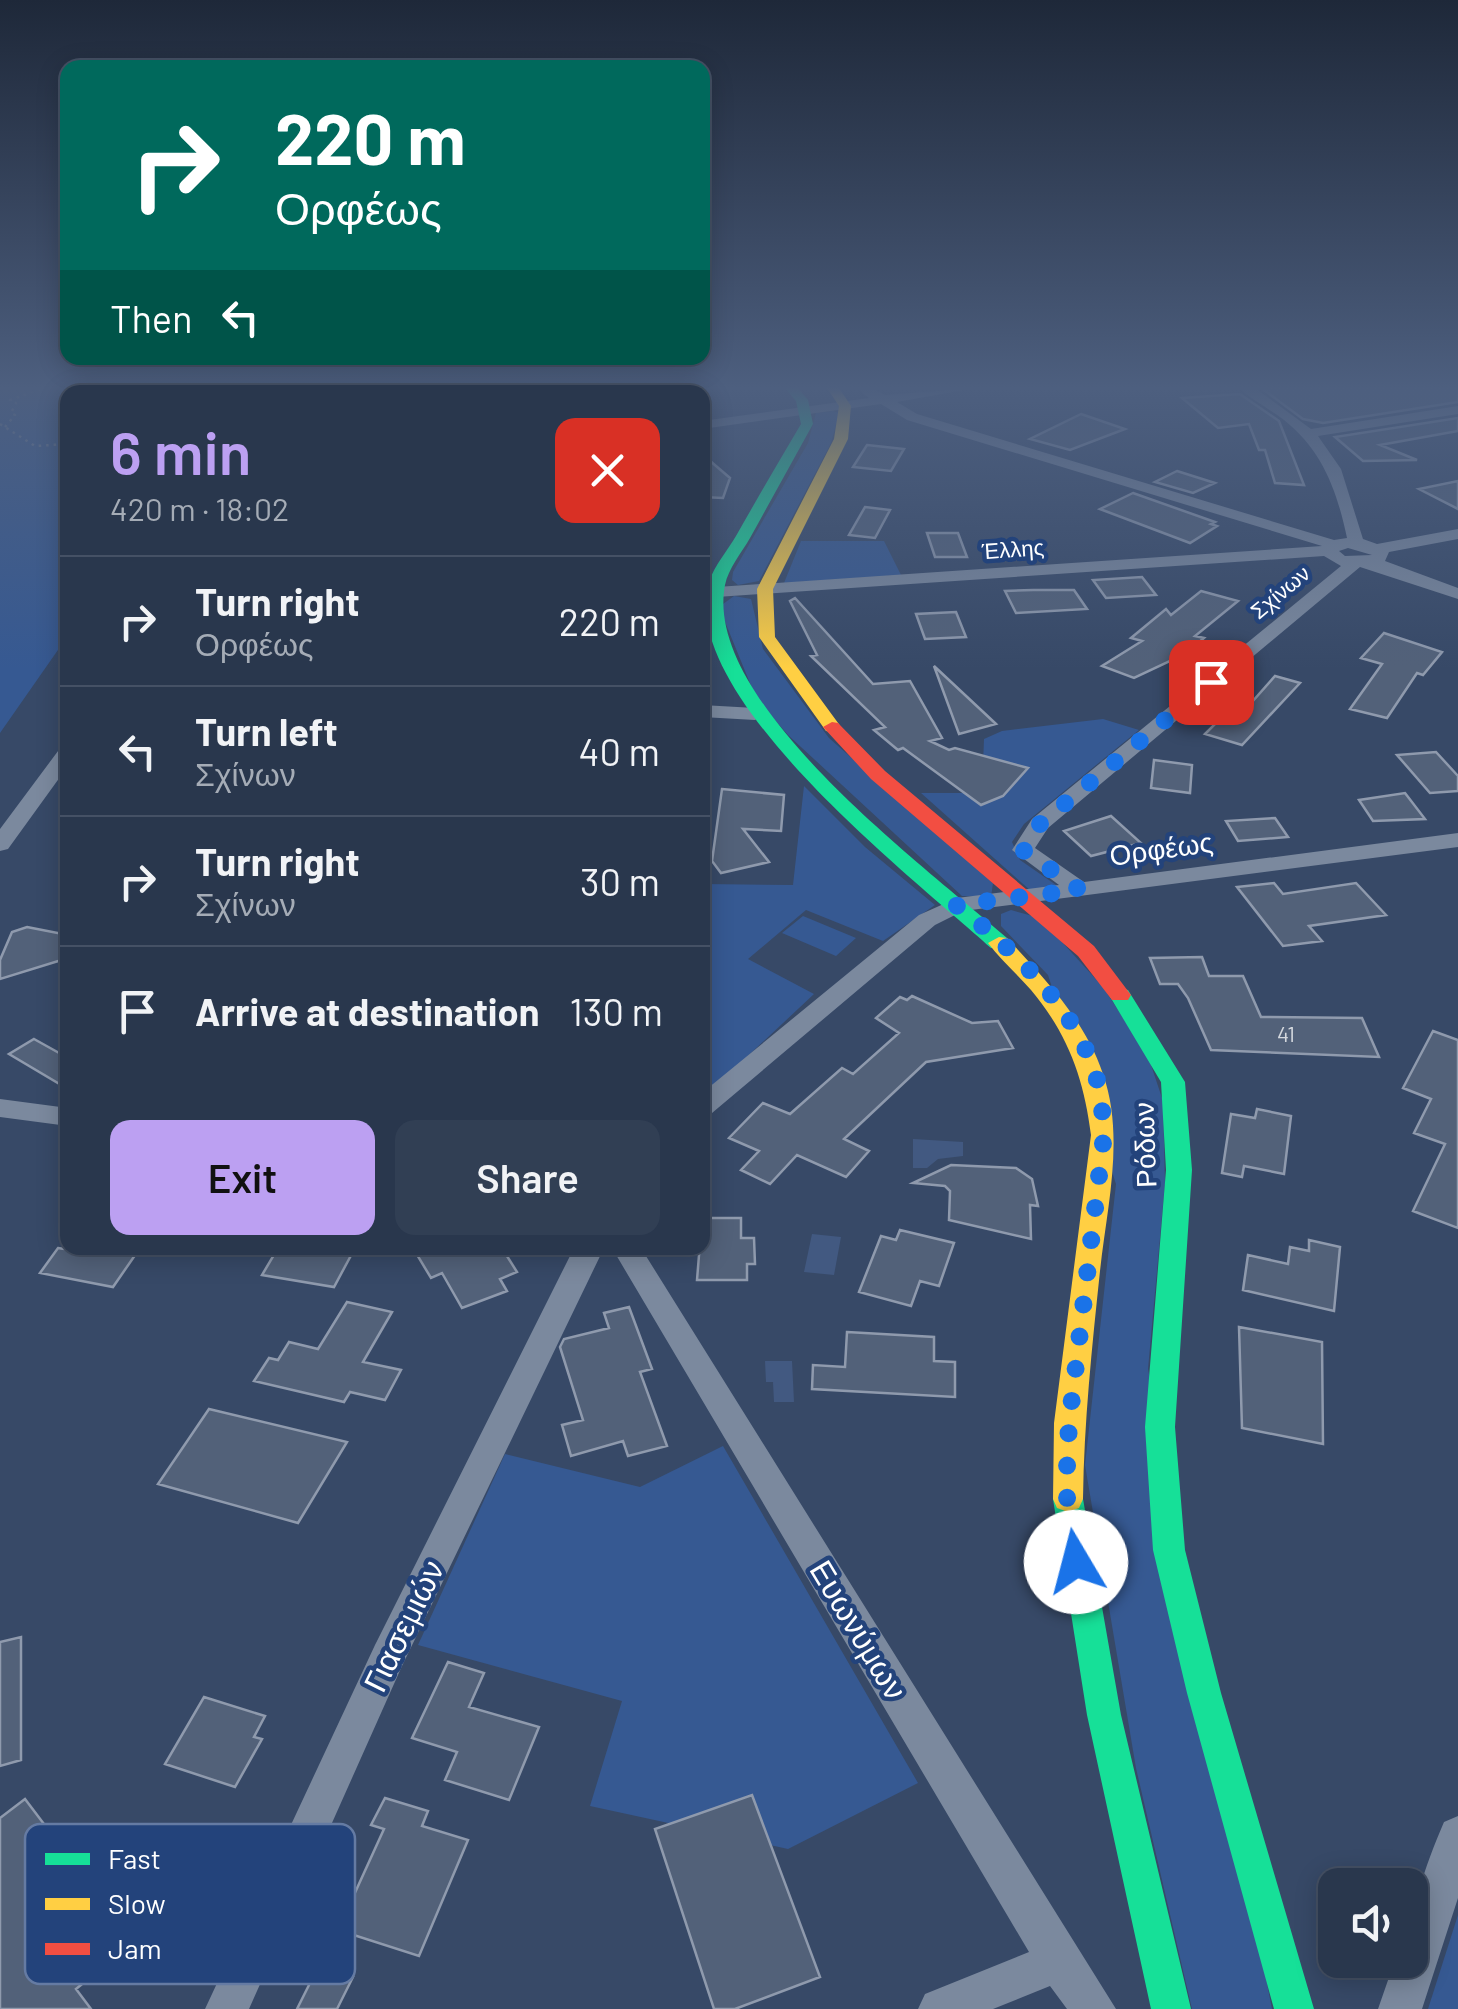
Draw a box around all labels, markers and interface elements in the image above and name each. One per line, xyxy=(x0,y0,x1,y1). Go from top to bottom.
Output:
text: 220 m xyxy=(275,95,466,179)
icon: right xyxy=(110,100,240,230)
text: Ορφέως xyxy=(275,180,442,234)
icon: left xyxy=(213,290,268,345)
text: Then xyxy=(110,295,193,341)
text: 6 min xyxy=(110,415,251,487)
button: close xyxy=(555,418,660,523)
text: 420 m · 18:02 xyxy=(110,489,289,527)
street label: Έλλης xyxy=(980,533,1045,564)
street label: Σχίνων xyxy=(1244,559,1315,624)
text: Turn right xyxy=(195,578,360,624)
icon: right xyxy=(110,594,165,649)
text: 220 m xyxy=(559,598,660,644)
text: Ορφέως xyxy=(195,624,314,662)
pin xyxy=(1169,640,1254,725)
icon: arrive xyxy=(1184,655,1239,710)
text: Turn left xyxy=(195,708,338,754)
icon: left xyxy=(110,724,165,779)
text: 40 m xyxy=(579,728,660,774)
text: Σχίνων xyxy=(195,754,296,792)
street label: Ορφέως xyxy=(1107,824,1215,872)
text: Turn right xyxy=(195,838,360,884)
icon: right xyxy=(110,854,165,909)
text: 30 m xyxy=(580,858,660,904)
text: Σχίνων xyxy=(195,884,296,922)
icon: arrive xyxy=(110,984,165,1039)
text: Arrive at destination xyxy=(195,988,540,1034)
text: 130 m xyxy=(570,988,663,1034)
house number: 41 xyxy=(1277,1020,1295,1046)
street label: Ρόδων xyxy=(1126,1102,1162,1188)
button: Exit xyxy=(110,1120,375,1235)
button: Share xyxy=(395,1120,660,1235)
position arrow xyxy=(1024,1510,1128,1614)
street label: Ευωνύμων xyxy=(803,1552,916,1706)
street label: Γιασεμιών xyxy=(354,1553,450,1697)
legend xyxy=(25,1824,355,1984)
text: Fast xyxy=(108,1841,161,1875)
map controls xyxy=(1318,1868,1428,1978)
button: sound xyxy=(1318,1868,1428,1978)
text: Slow xyxy=(108,1886,166,1920)
text: Jam xyxy=(108,1931,162,1965)

